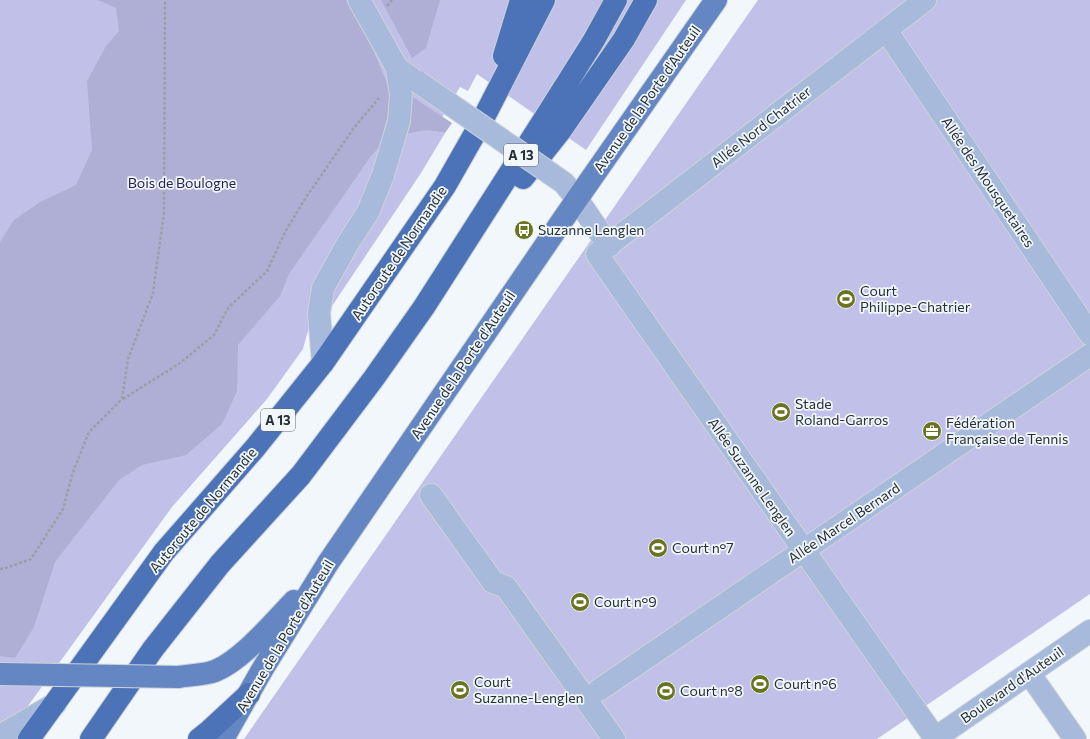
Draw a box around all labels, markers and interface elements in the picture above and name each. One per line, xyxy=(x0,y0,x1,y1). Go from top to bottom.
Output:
street label: Avenue de la Porte d'Auteuil xyxy=(590,22,704,175)
street label: Allée Nord Chatrier xyxy=(707,82,814,171)
street label: Allée des Mousquetaires xyxy=(938,113,1038,250)
road number: A 13 xyxy=(504,144,538,166)
park label: Bois de Boulogne xyxy=(128,174,236,191)
street label: Autoroute de Normandie xyxy=(347,183,450,323)
bus stop icon: Suzanne Lenglen xyxy=(513,219,535,241)
place label: Suzanne Lenglen xyxy=(538,221,644,238)
place label: Court Philippe-Chatrier xyxy=(860,282,971,315)
street label: Avenue de la Porte d'Auteuil xyxy=(407,288,518,442)
sports icon: Court Philippe-Chatrier xyxy=(835,288,857,310)
place label: Stade Roland-Garros xyxy=(795,395,888,428)
sports icon: Stade Roland-Garros xyxy=(770,401,792,423)
road number: A 13 xyxy=(261,409,295,431)
street label: Allée Suzanne Lenglen xyxy=(705,414,800,539)
place label: Fédération Française de Tennis xyxy=(946,414,1068,447)
office icon: Fédération Française de Tennis xyxy=(921,420,943,442)
street label: Autoroute de Normandie xyxy=(145,444,260,576)
street label: Allée Marcel Bernard xyxy=(784,479,903,566)
sports icon: Court n°7 xyxy=(647,537,669,559)
place label: Court n°7 xyxy=(672,539,734,556)
street label: Avenue de la Porte d'Auteuil xyxy=(232,556,337,715)
sports icon: Court n°9 xyxy=(569,591,591,613)
place label: Court n°9 xyxy=(594,593,657,610)
street label: Boulevard d'Auteuil xyxy=(957,643,1067,727)
place label: Court Suzanne-Lenglen xyxy=(474,673,584,706)
sports icon: Court n°6 xyxy=(749,673,771,695)
place label: Court n°6 xyxy=(774,675,837,692)
sports icon: Court Suzanne-Lenglen xyxy=(449,679,471,701)
sports icon: Court n°8 xyxy=(655,680,677,702)
place label: Court n°8 xyxy=(680,682,743,699)

